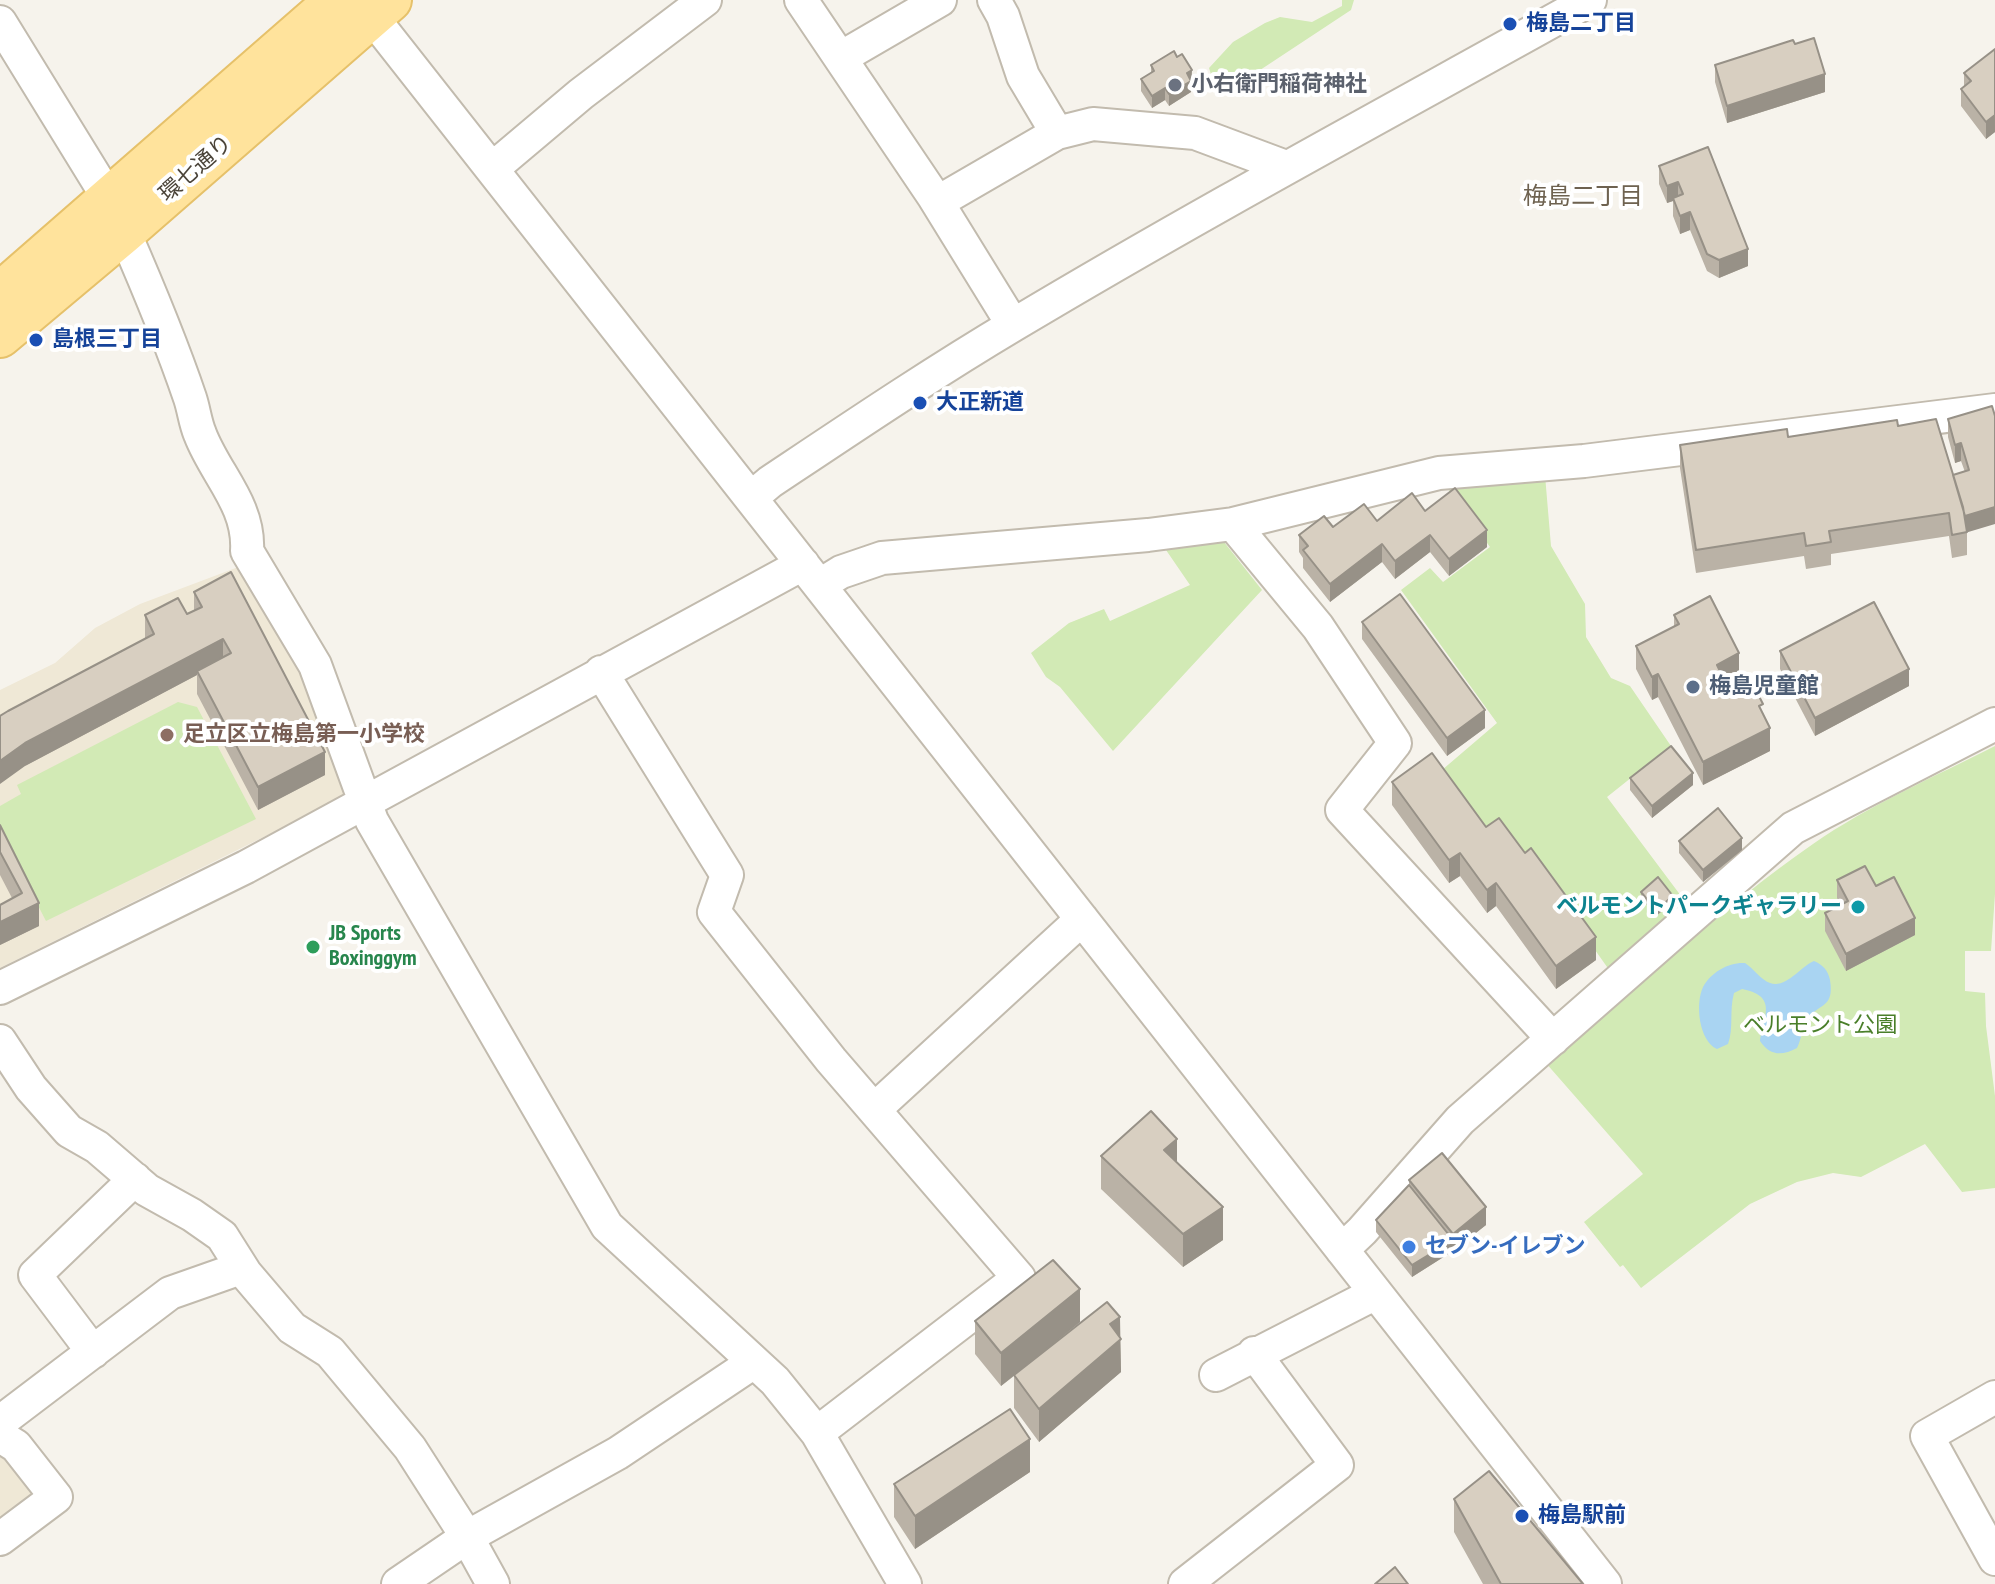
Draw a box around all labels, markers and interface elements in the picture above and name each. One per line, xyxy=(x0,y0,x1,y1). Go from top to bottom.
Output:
place label: 梅島二丁目 xyxy=(1526,11,1636,37)
marker: 梅島二丁目 xyxy=(1501,15,1519,33)
place label: 小右衛門稲荷神社 xyxy=(1191,72,1367,98)
marker: 小右衛門稲荷神社 xyxy=(1166,76,1184,94)
street label: 環七通り xyxy=(154,130,238,208)
district label: 梅島二丁目 xyxy=(1523,183,1643,211)
place label: 島根三丁目 xyxy=(52,327,162,353)
marker: 島根三丁目 xyxy=(27,331,45,349)
place label: 大正新道 xyxy=(936,390,1024,416)
marker: 大正新道 xyxy=(911,394,929,412)
place label: 梅島児童館 xyxy=(1709,674,1819,700)
marker: 梅島児童館 xyxy=(1684,678,1702,696)
place label: 足立区立梅島第一小学校 xyxy=(183,722,425,748)
marker: 足立区立梅島第一小学校 xyxy=(158,726,176,744)
place label: ベルモントパークギャラリー xyxy=(1556,894,1842,920)
marker: ベルモントパークギャラリー xyxy=(1849,898,1867,916)
place label: JB Sports Boxinggym xyxy=(329,921,416,972)
marker: JB Sports Boxinggym xyxy=(304,938,322,956)
park label: ベルモント公園 xyxy=(1743,1013,1897,1039)
place label: セブン-イレブン xyxy=(1425,1234,1586,1260)
marker: セブン-イレブン xyxy=(1400,1238,1418,1256)
place label: 梅島駅前 xyxy=(1538,1503,1626,1529)
marker: 梅島駅前 xyxy=(1513,1507,1531,1525)

